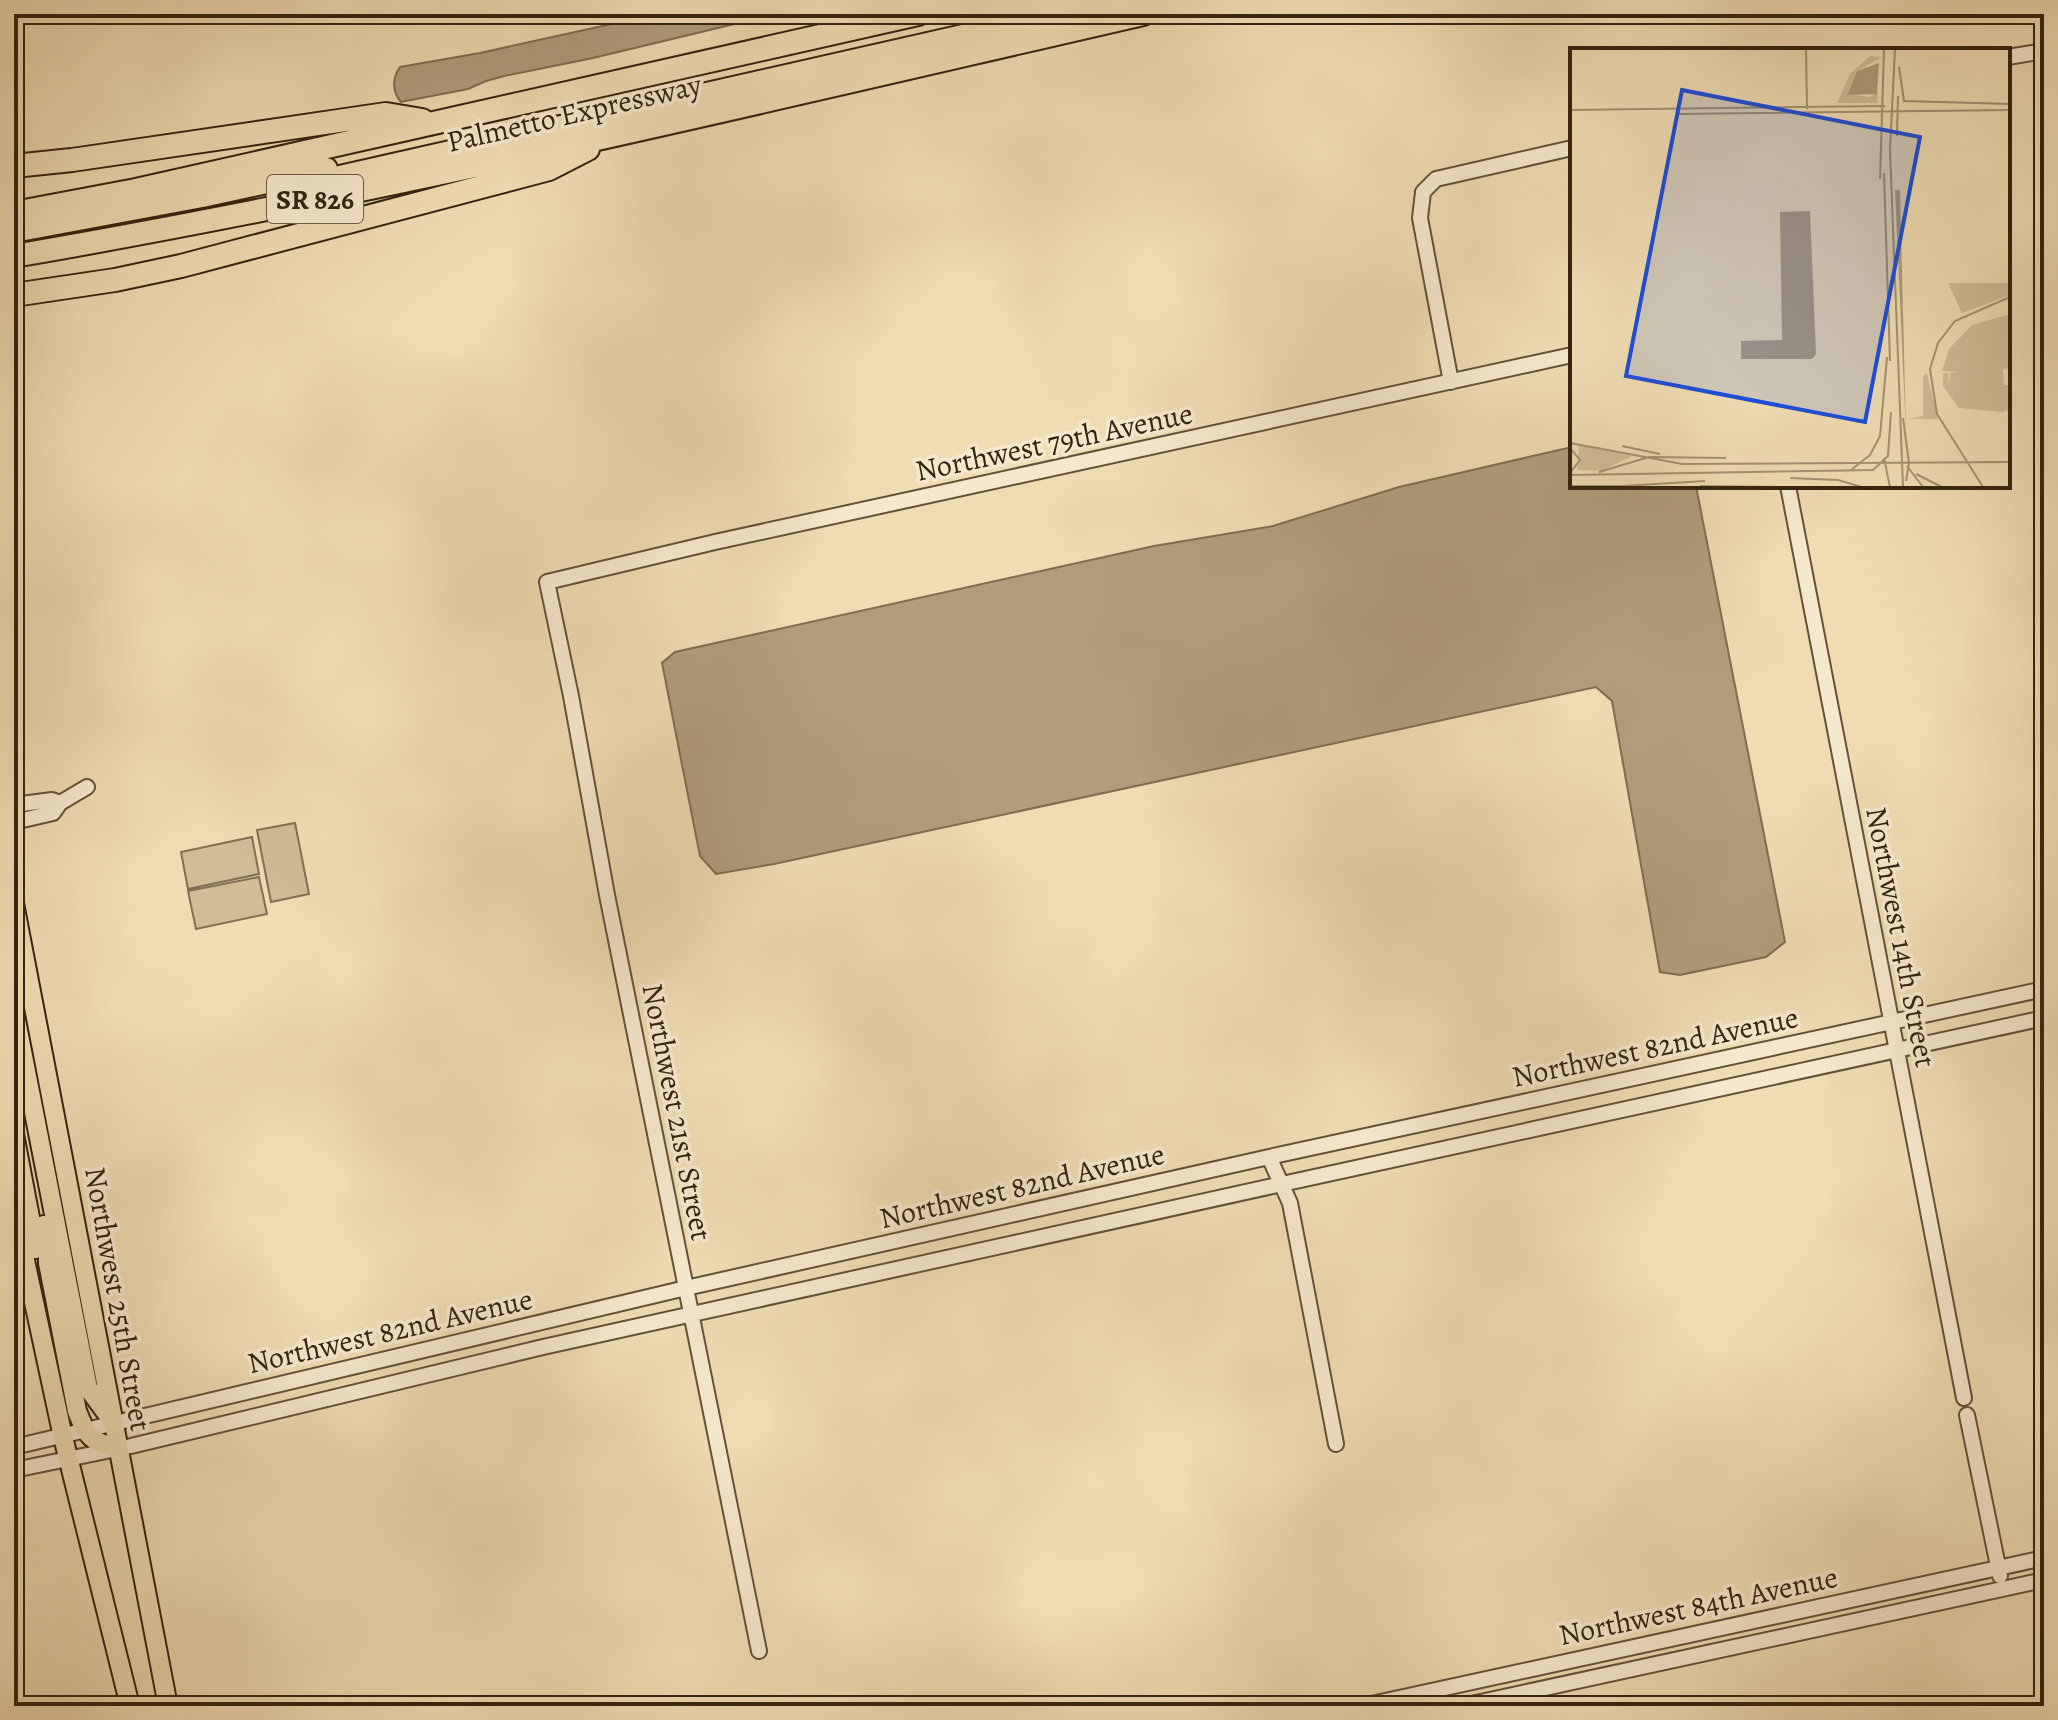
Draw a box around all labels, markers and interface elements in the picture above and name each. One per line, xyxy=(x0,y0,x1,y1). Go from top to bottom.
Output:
inset map xyxy=(1570,48,2010,488)
street label: Palmetto Expressway xyxy=(443,64,706,162)
road number: SR 826 xyxy=(267,175,363,223)
street label: Northwest 79th Avenue xyxy=(912,393,1196,491)
street label: Northwest 14th Street xyxy=(1856,803,1946,1071)
street label: Northwest 21st Street xyxy=(632,980,722,1244)
street label: Northwest 82nd Avenue xyxy=(1508,997,1802,1097)
street label: Northwest 82nd Avenue xyxy=(876,1134,1168,1238)
street label: Northwest 25th Street xyxy=(75,1164,161,1434)
street label: Northwest 82nd Avenue xyxy=(244,1279,536,1383)
street label: Northwest 84th Avenue xyxy=(1555,1557,1841,1655)

